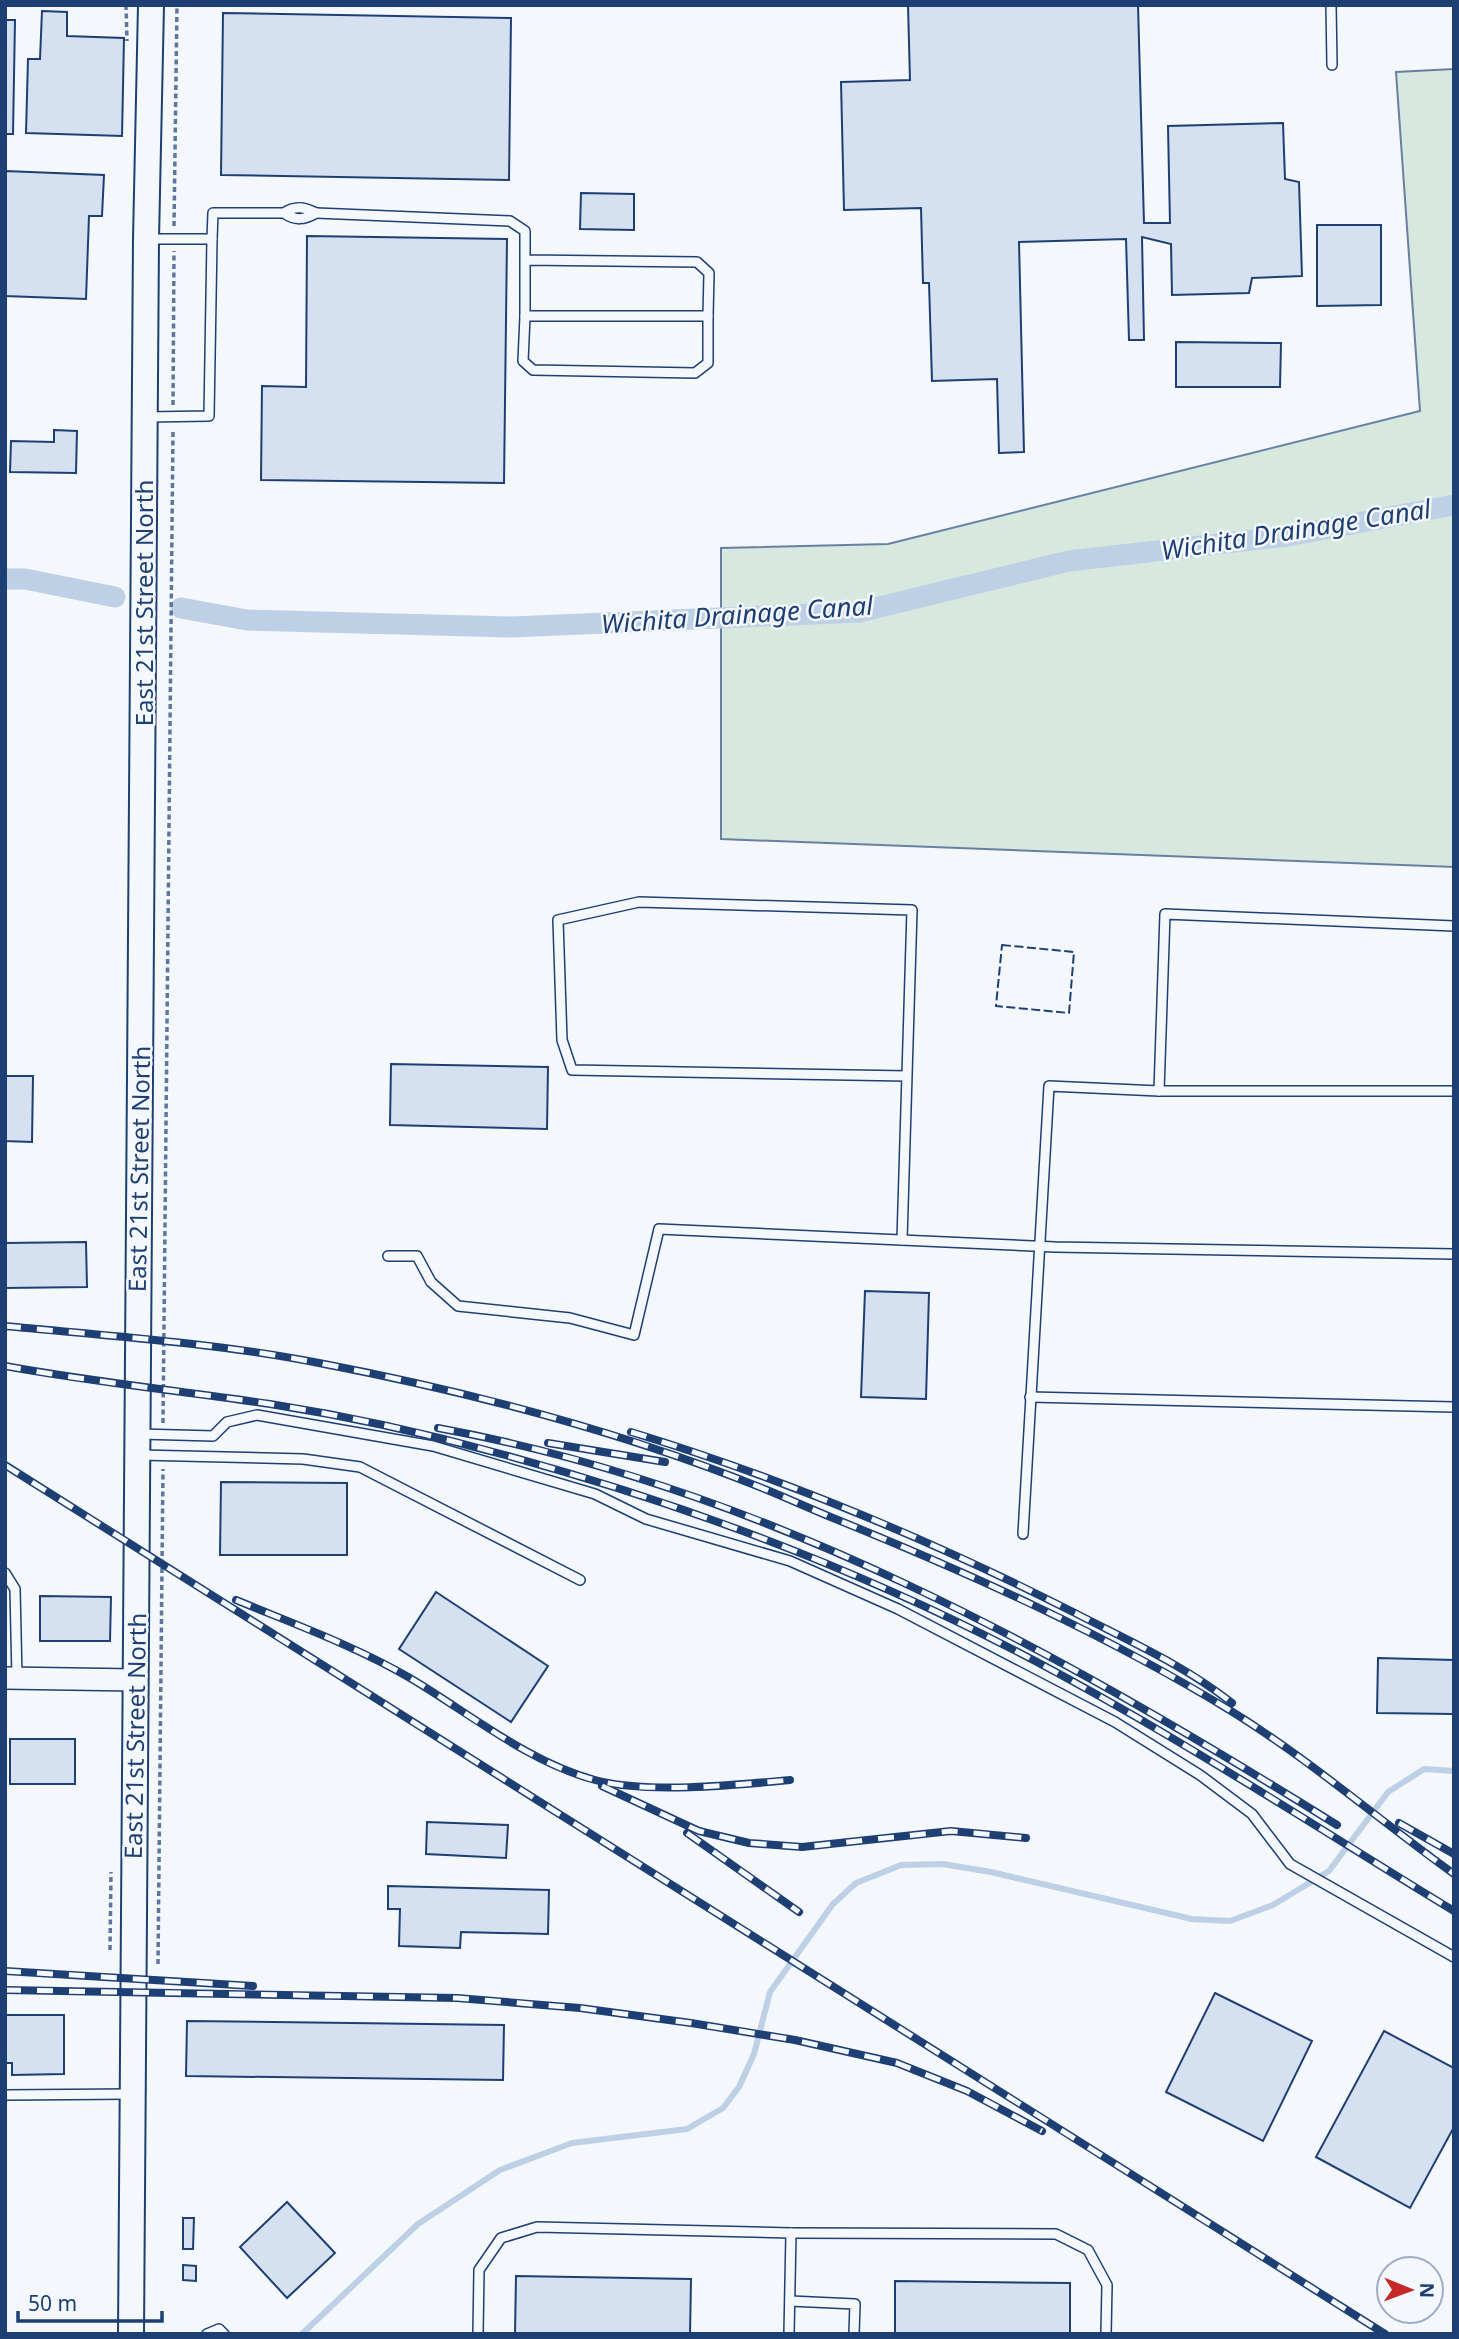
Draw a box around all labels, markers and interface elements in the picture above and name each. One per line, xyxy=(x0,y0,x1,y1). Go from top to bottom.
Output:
street label: East 21st Street North xyxy=(127,480,160,726)
water label: Wichita Drainage Canal xyxy=(1158,490,1434,568)
water label: Wichita Drainage Canal xyxy=(600,586,875,641)
street label: East 21st Street North xyxy=(120,1045,157,1292)
street label: East 21st Street North xyxy=(116,1612,153,1859)
north arrow xyxy=(1375,2255,1445,2325)
scale bar xyxy=(18,2280,161,2324)
text: N xyxy=(1414,2282,1440,2298)
text: 50 m xyxy=(28,2289,77,2317)

